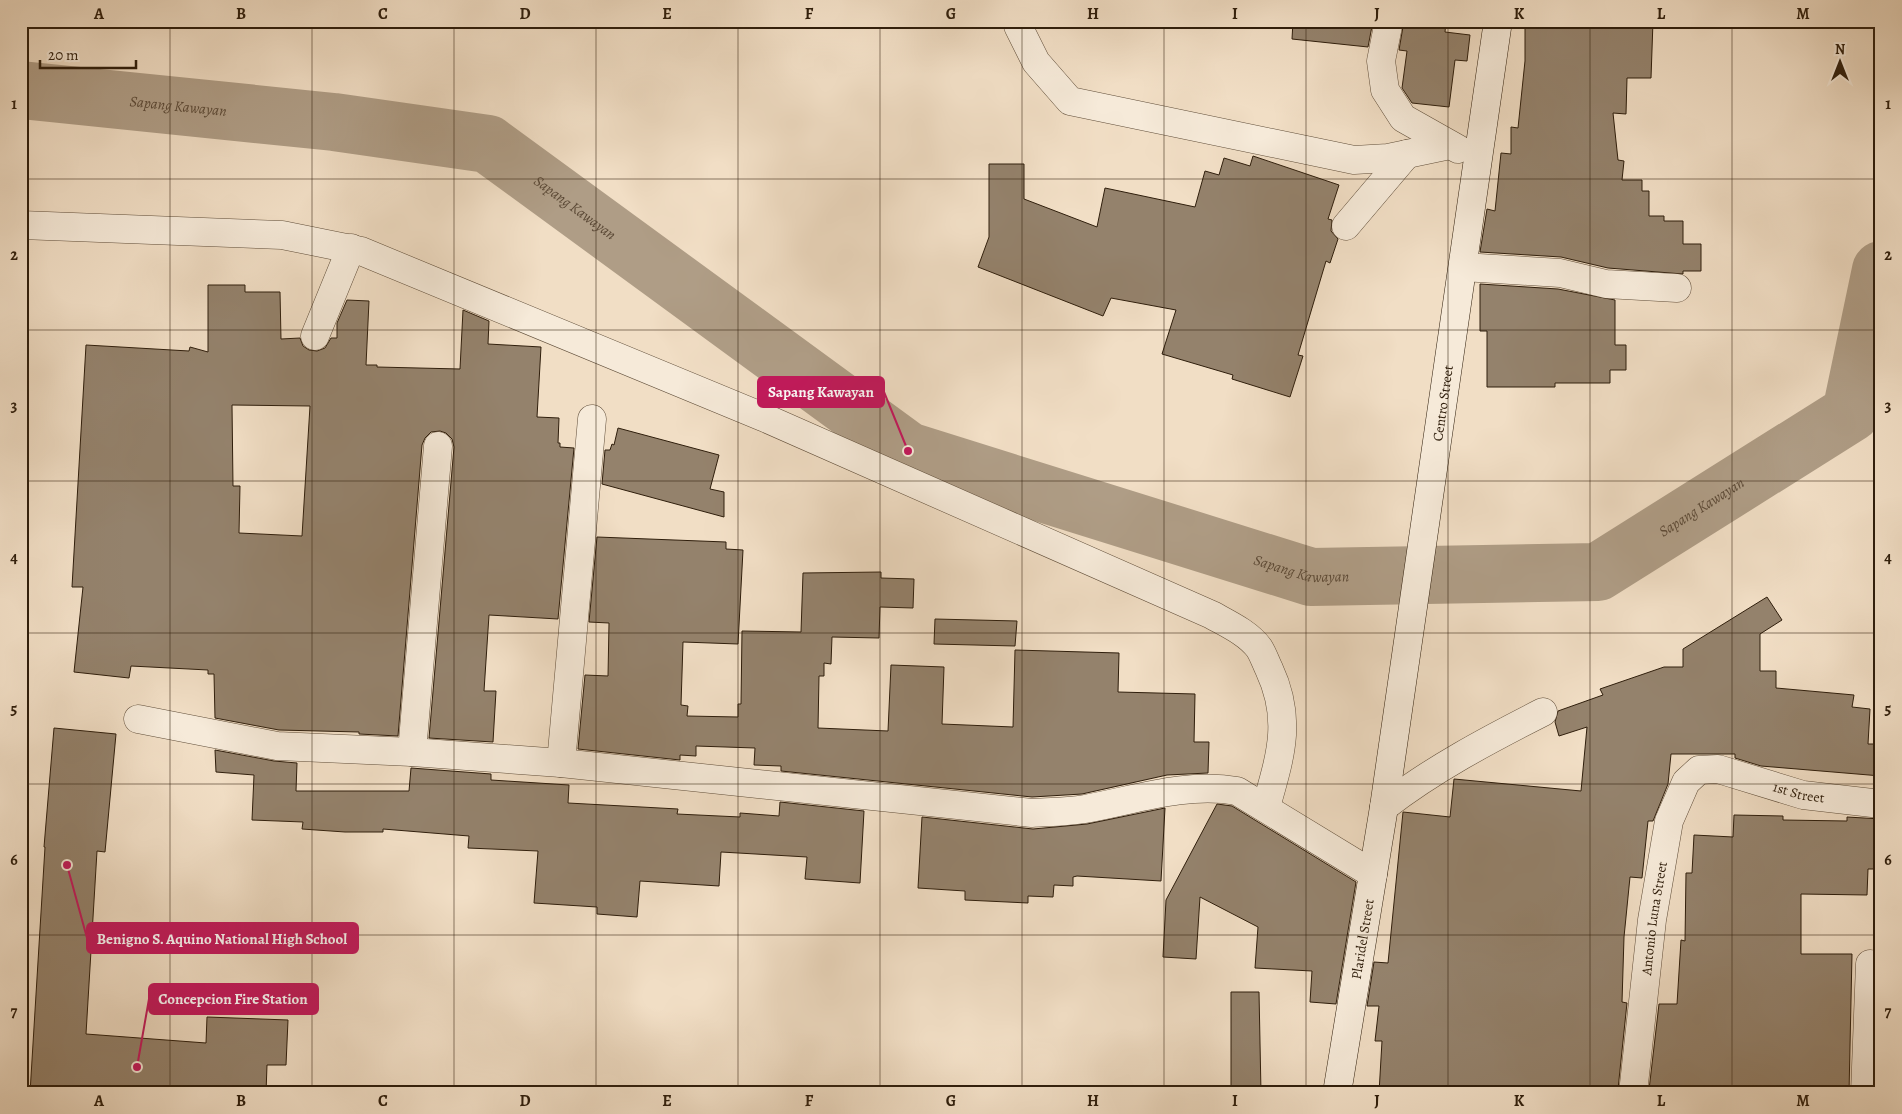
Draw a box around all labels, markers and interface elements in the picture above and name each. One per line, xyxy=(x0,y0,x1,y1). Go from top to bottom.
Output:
text: A xyxy=(93,3,105,25)
text: B xyxy=(236,3,246,25)
text: C xyxy=(378,3,388,25)
text: D xyxy=(519,3,531,25)
text: E xyxy=(662,3,672,25)
text: F xyxy=(805,3,814,25)
text: G xyxy=(946,3,956,25)
text: H xyxy=(1087,3,1099,25)
text: I xyxy=(1232,3,1238,25)
text: J xyxy=(1374,3,1380,25)
text: K xyxy=(1514,3,1525,25)
text: L xyxy=(1657,3,1666,25)
text: M xyxy=(1796,3,1810,25)
scale bar xyxy=(40,38,136,70)
north arrow xyxy=(1814,38,1864,88)
text: N xyxy=(1835,40,1845,59)
text: 20 m xyxy=(48,45,79,65)
water label: Sapang Kawayan xyxy=(129,91,228,121)
text: 1 xyxy=(11,93,17,115)
text: 1 xyxy=(1885,93,1891,115)
water label: Sapang Kawayan xyxy=(530,171,620,244)
text: 2 xyxy=(10,244,18,266)
text: 2 xyxy=(1884,244,1892,266)
street label: Centro Street xyxy=(1428,364,1458,442)
callout: Sapang Kawayan xyxy=(758,377,884,407)
text: Sapang Kawayan xyxy=(768,382,875,402)
text: 3 xyxy=(11,395,18,417)
text: 3 xyxy=(1885,395,1892,417)
water label: Sapang Kawayan xyxy=(1655,473,1748,541)
text: 4 xyxy=(10,547,18,569)
text: 4 xyxy=(1884,547,1892,569)
water label: Sapang Kawayan xyxy=(1251,550,1349,587)
text: 5 xyxy=(11,698,18,720)
text: 5 xyxy=(1885,698,1892,720)
street label: 1st Street xyxy=(1771,777,1826,807)
text: 6 xyxy=(10,849,18,871)
text: 6 xyxy=(1884,849,1892,871)
street label: Antonio Luna Street xyxy=(1637,860,1672,977)
street label: Plaridel Street xyxy=(1347,897,1379,981)
callout: Benigno S. Aquino National High School xyxy=(87,923,358,953)
text: Benigno S. Aquino National High School xyxy=(97,929,347,949)
callout: Concepcion Fire Station xyxy=(149,984,318,1014)
text: Concepcion Fire Station xyxy=(158,989,308,1009)
text: 7 xyxy=(11,1001,18,1023)
text: 7 xyxy=(1885,1001,1892,1023)
text: A xyxy=(93,1090,105,1112)
text: B xyxy=(236,1090,246,1112)
text: C xyxy=(378,1090,388,1112)
text: D xyxy=(519,1090,531,1112)
text: E xyxy=(662,1090,672,1112)
text: F xyxy=(805,1090,814,1112)
text: G xyxy=(946,1090,956,1112)
text: H xyxy=(1087,1090,1099,1112)
text: I xyxy=(1232,1090,1238,1112)
text: J xyxy=(1374,1090,1380,1112)
text: K xyxy=(1514,1090,1525,1112)
text: L xyxy=(1657,1090,1666,1112)
text: M xyxy=(1796,1090,1810,1112)

